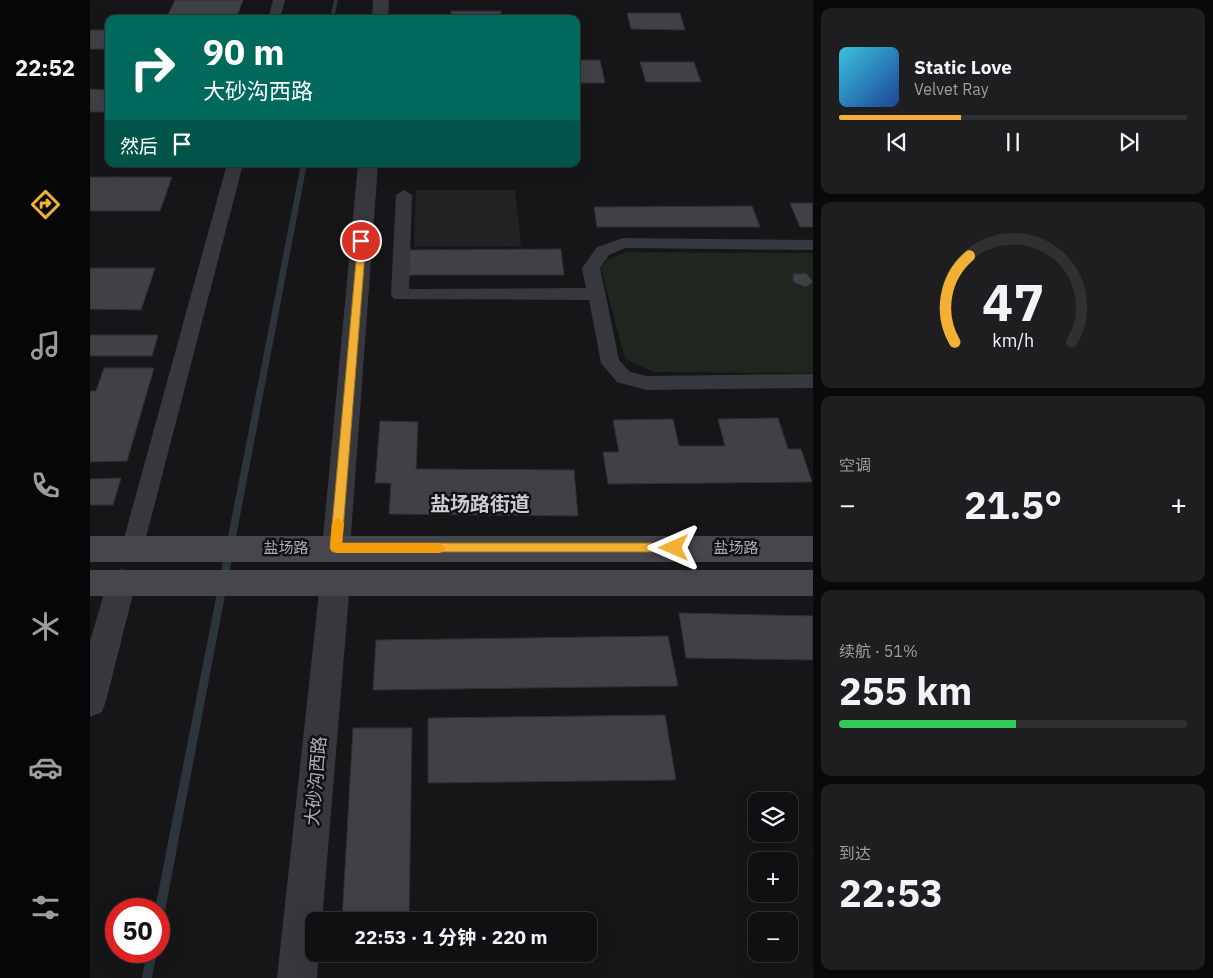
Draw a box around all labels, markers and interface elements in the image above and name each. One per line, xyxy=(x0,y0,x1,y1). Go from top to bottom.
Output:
text: 90 m xyxy=(203,29,285,75)
icon: right xyxy=(120,35,185,100)
text: 22:52 xyxy=(15,53,75,82)
text: Static Love xyxy=(914,55,1012,79)
text: 大砂沟西路 xyxy=(203,76,313,105)
text: Velvet Ray xyxy=(914,79,989,99)
icon: previous xyxy=(883,128,911,156)
icon: pause xyxy=(999,128,1027,156)
icon: next xyxy=(1115,128,1143,156)
icon: arrive xyxy=(168,130,196,158)
text: 然后 xyxy=(120,134,158,158)
icon: directions xyxy=(28,187,63,222)
pin xyxy=(340,220,382,262)
icon: arrive xyxy=(347,227,375,255)
text: 47 xyxy=(982,268,1044,335)
icon: music xyxy=(28,328,63,363)
text: km/h xyxy=(992,329,1034,352)
text: 空调 xyxy=(839,455,871,475)
icon: phone xyxy=(28,468,63,503)
text: 21.5° xyxy=(964,480,1062,529)
text: − xyxy=(839,486,856,523)
text: + xyxy=(1170,486,1187,523)
district label: 盐场路街道 xyxy=(430,490,530,517)
position arrow xyxy=(647,521,699,573)
street label: 盐场路 xyxy=(263,538,309,557)
street label: 盐场路 xyxy=(713,538,759,557)
icon: climate xyxy=(28,609,63,644)
text: 续航 · 51% xyxy=(839,641,918,661)
text: 255 km xyxy=(839,666,972,715)
street label: 大砂沟西路 xyxy=(300,735,331,827)
icon: car xyxy=(28,750,63,785)
map controls xyxy=(748,792,798,962)
button: layers xyxy=(748,792,798,842)
text: 到达 xyxy=(839,843,871,863)
button: + xyxy=(748,852,798,902)
text: 22:53 xyxy=(839,868,943,917)
icon: filters xyxy=(28,890,63,925)
speed limit sign: 50 xyxy=(105,898,170,963)
button: − xyxy=(748,912,798,962)
text: 22:53 · 1 分钟 · 220 m xyxy=(355,925,547,949)

